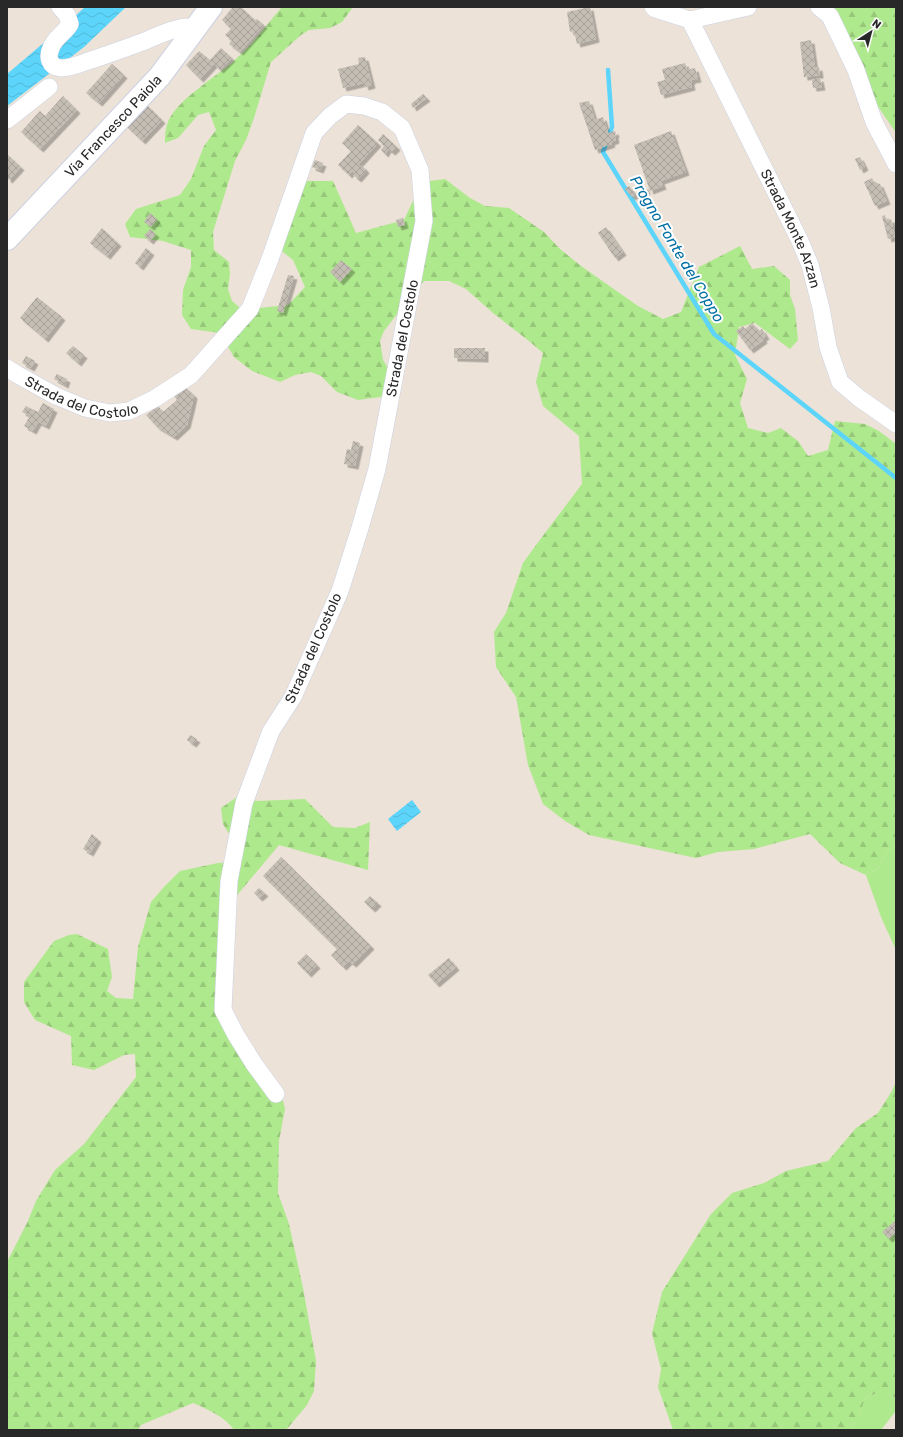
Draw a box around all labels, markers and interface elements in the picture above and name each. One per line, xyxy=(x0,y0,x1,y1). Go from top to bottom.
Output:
north arrow xyxy=(851,12,891,52)
text: N xyxy=(870,17,884,32)
street label: Via Francesco Paiola xyxy=(61,72,166,181)
street label: Strada Monte Arzan xyxy=(757,167,824,290)
water label: Progno Fonte del Coppo xyxy=(626,172,728,326)
street label: Strada del Costolo xyxy=(383,278,422,398)
street label: Strada del Costolo xyxy=(22,373,141,422)
street label: Strada del Costolo xyxy=(281,590,345,706)

